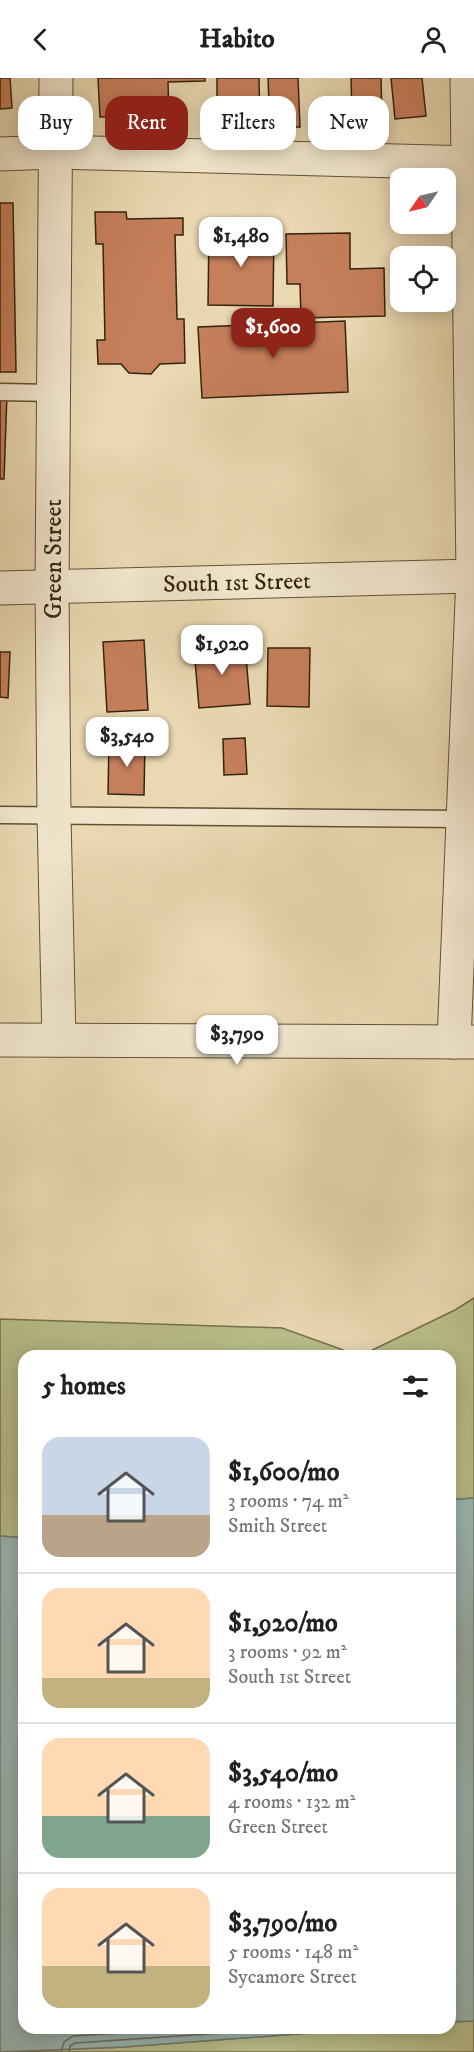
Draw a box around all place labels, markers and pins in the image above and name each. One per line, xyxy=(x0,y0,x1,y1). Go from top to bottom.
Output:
pin: $1,480 xyxy=(192,217,290,268)
pin: $1,600 xyxy=(224,308,322,359)
pin: $1,920 xyxy=(173,625,271,676)
pin: $3,540 xyxy=(78,717,176,768)
pin: $3,790 xyxy=(188,1015,286,1066)

